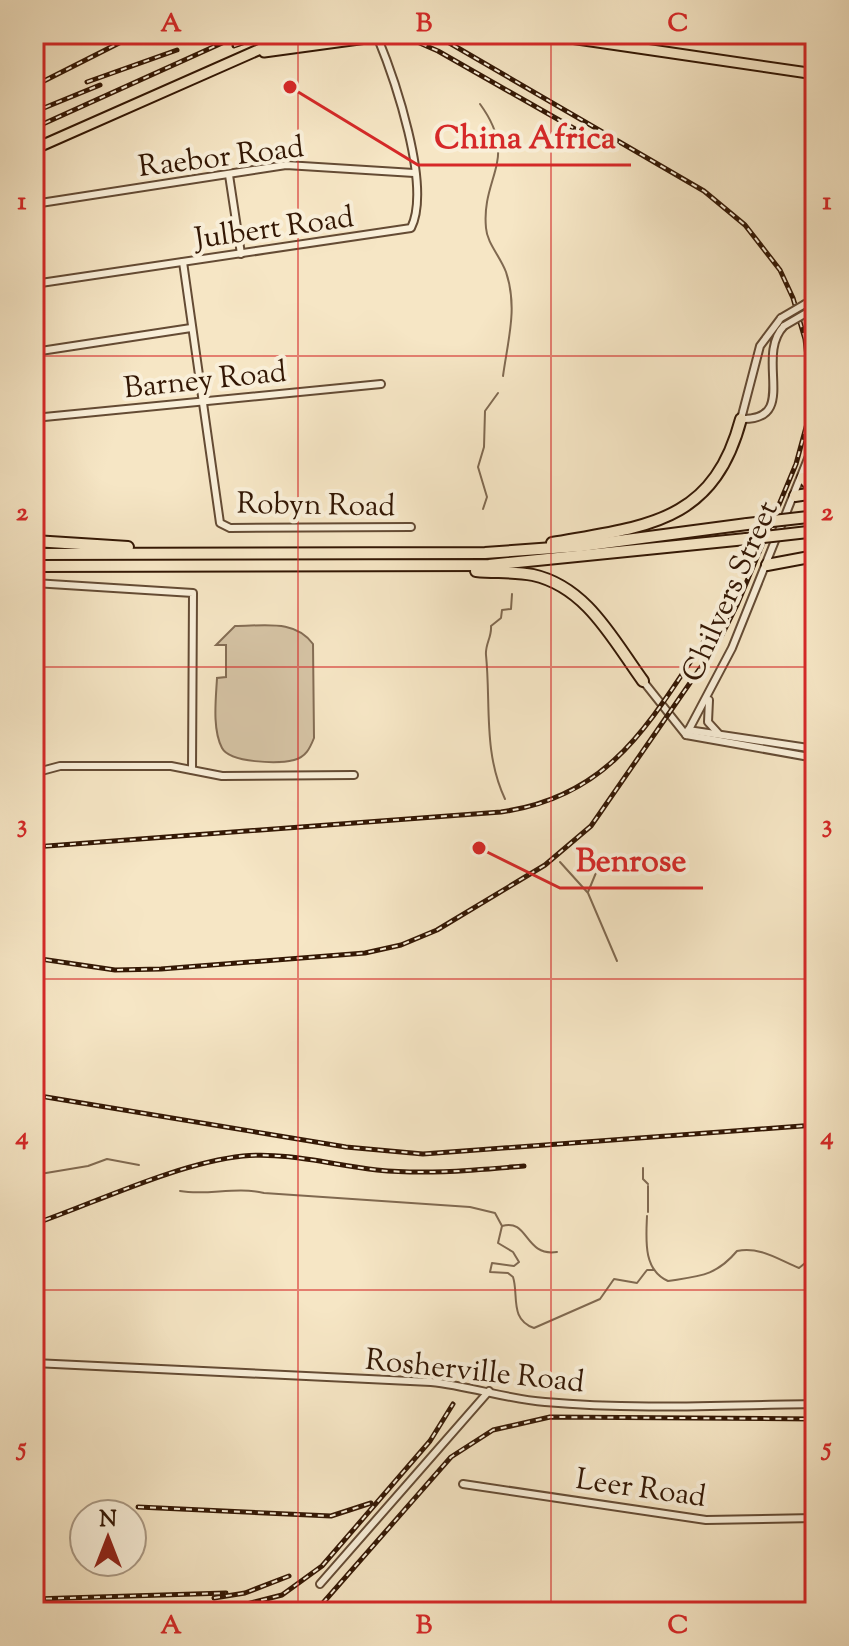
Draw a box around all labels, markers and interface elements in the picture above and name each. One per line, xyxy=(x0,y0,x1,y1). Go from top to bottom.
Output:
text: A xyxy=(160,6,182,43)
text: B xyxy=(416,6,433,43)
text: C xyxy=(668,6,688,43)
callout: China Africa xyxy=(418,109,631,165)
text: China Africa xyxy=(434,117,616,163)
street label: Raebor Road xyxy=(136,127,307,190)
text: 1 xyxy=(18,184,27,221)
text: 1 xyxy=(823,184,832,221)
street label: Julbert Road xyxy=(190,197,357,262)
street label: Barney Road xyxy=(122,352,289,411)
street label: Robyn Road xyxy=(236,484,396,529)
text: 2 xyxy=(16,495,29,532)
street label: Chilvers Street xyxy=(672,495,790,689)
text: 2 xyxy=(821,495,834,532)
text: 3 xyxy=(17,807,27,844)
text: 3 xyxy=(822,807,832,844)
callout: Benrose xyxy=(560,832,703,888)
text: Benrose xyxy=(576,840,686,886)
text: 4 xyxy=(14,1119,29,1156)
text: 4 xyxy=(819,1119,834,1156)
street label: Rosherville Road xyxy=(363,1340,586,1405)
text: 5 xyxy=(16,1430,27,1467)
text: 5 xyxy=(821,1430,832,1467)
street label: Leer Road xyxy=(573,1459,709,1520)
north arrow xyxy=(68,1498,148,1578)
text: N xyxy=(99,1505,117,1537)
text: A xyxy=(160,1608,182,1645)
text: B xyxy=(416,1608,433,1645)
text: C xyxy=(668,1608,688,1645)

